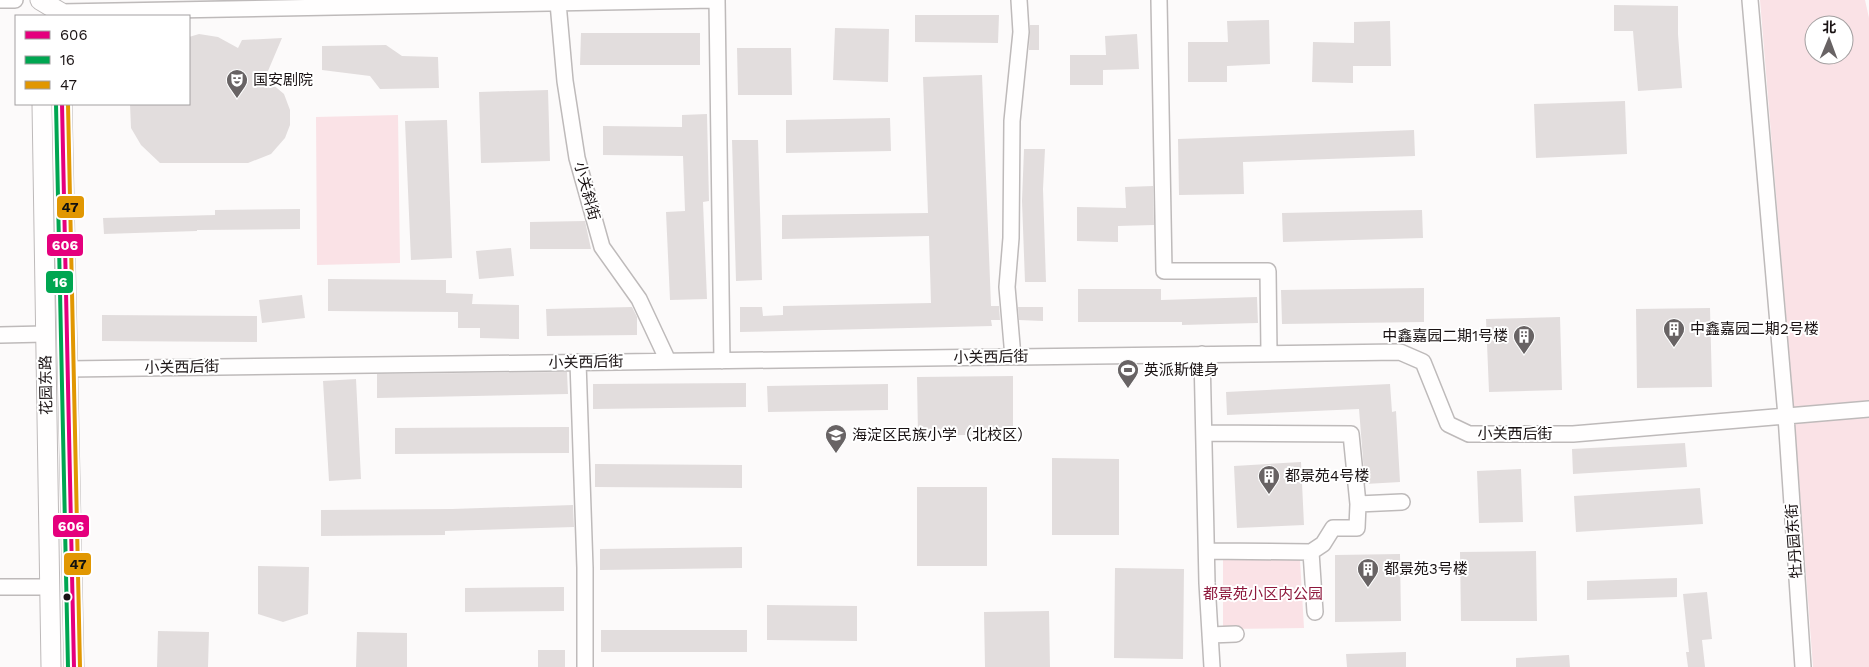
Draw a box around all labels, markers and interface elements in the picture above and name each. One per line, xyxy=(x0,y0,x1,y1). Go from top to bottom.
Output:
legend xyxy=(15,15,190,105)
north arrow xyxy=(1804,15,1854,65)
text: 北 xyxy=(1822,19,1836,35)
text: 606 xyxy=(60,26,88,44)
text: 16 xyxy=(60,51,75,69)
theatre icon: 国安剧院 xyxy=(225,68,249,99)
place label: 国安剧院 xyxy=(253,71,313,89)
text: 47 xyxy=(60,76,77,94)
street label: 小关斜街 xyxy=(571,160,603,222)
line badge: 47 xyxy=(56,195,85,219)
text: 47 xyxy=(62,199,79,215)
line badge: 606 xyxy=(46,233,84,257)
text: 606 xyxy=(52,237,79,253)
line badge: 16 xyxy=(45,270,74,294)
text: 16 xyxy=(53,274,68,290)
building icon: 中鑫嘉园二期2号楼 xyxy=(1662,317,1686,348)
place label: 中鑫嘉园二期2号楼 xyxy=(1690,320,1819,338)
building icon: 中鑫嘉园二期1号楼 xyxy=(1512,324,1536,355)
place label: 中鑫嘉园二期1号楼 xyxy=(1382,327,1508,345)
street label: 小关西后街 xyxy=(953,347,1029,367)
street label: 小关西后街 xyxy=(548,352,624,372)
street label: 花园东路 xyxy=(36,355,56,415)
street label: 小关西后街 xyxy=(144,357,220,377)
sports icon: 英派斯健身 xyxy=(1116,358,1140,389)
place label: 英派斯健身 xyxy=(1144,361,1219,379)
school or university icon: 海淀区民族小学（北校区） xyxy=(824,423,848,454)
street label: 小关西后街 xyxy=(1477,425,1553,443)
place label: 海淀区民族小学（北校区） xyxy=(852,426,1032,444)
building icon: 都景苑4号楼 xyxy=(1257,464,1281,495)
place label: 都景苑4号楼 xyxy=(1285,467,1369,485)
street label: 牡丹园东街 xyxy=(1782,503,1806,579)
line badge: 606 xyxy=(52,514,90,538)
text: 606 xyxy=(58,518,85,534)
line badge: 47 xyxy=(63,552,92,576)
text: 47 xyxy=(70,556,87,572)
building icon: 都景苑3号楼 xyxy=(1356,557,1380,588)
place label: 都景苑3号楼 xyxy=(1384,560,1468,578)
park label: 都景苑小区内公园 xyxy=(1203,585,1323,603)
unlabelled marker xyxy=(62,592,72,602)

